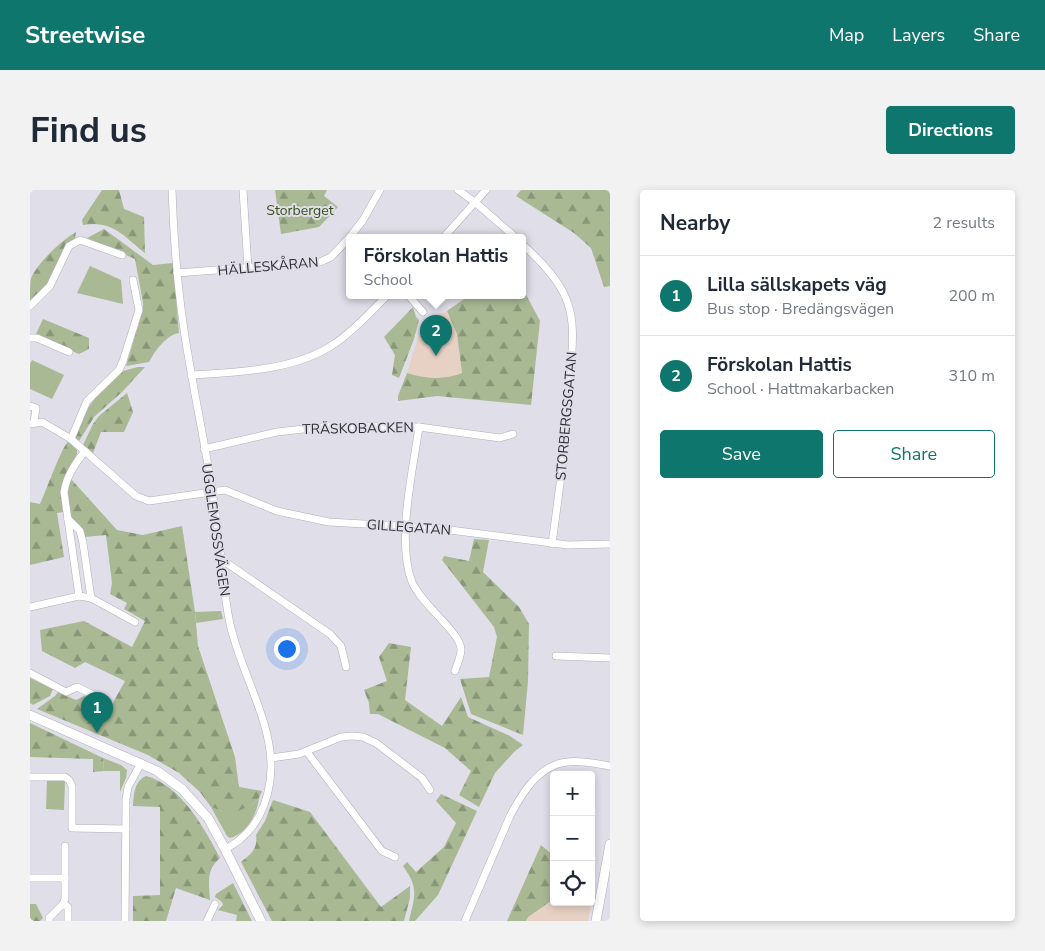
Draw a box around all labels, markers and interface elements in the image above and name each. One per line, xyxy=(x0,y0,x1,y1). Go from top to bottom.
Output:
text: Streetwise xyxy=(25,19,145,51)
text: Map xyxy=(829,23,864,47)
text: Layers xyxy=(892,23,945,47)
text: Share xyxy=(973,23,1020,47)
button: Directions xyxy=(886,106,1015,154)
text: Find us xyxy=(30,107,147,154)
park label: Storberget xyxy=(266,201,334,220)
text: Nearby xyxy=(660,209,730,237)
text: 2 results xyxy=(933,212,995,234)
popup xyxy=(346,234,526,299)
text: Förskolan Hattis xyxy=(364,243,508,269)
street label: HÄLLESKÅRAN xyxy=(217,253,319,280)
text: School xyxy=(364,269,412,291)
text: Lilla sällskapets väg xyxy=(707,272,887,298)
text: 1 xyxy=(671,285,681,307)
text: 200 m xyxy=(948,285,995,307)
text: Bus stop · Bredängsvägen xyxy=(707,298,894,320)
pin: 2 xyxy=(420,315,452,356)
street label: STORBERGSGATAN xyxy=(551,351,582,481)
text: Förskolan Hattis xyxy=(707,352,852,378)
text: 2 xyxy=(671,365,681,387)
text: 310 m xyxy=(948,365,995,387)
text: School · Hattmakarbacken xyxy=(707,378,894,400)
street label: TRÄSKOBACKEN xyxy=(302,418,414,439)
button: Save xyxy=(660,430,823,478)
button: Share xyxy=(833,430,995,478)
street label: UGGLEMOSSVÄGEN xyxy=(197,463,234,598)
street label: GILLEGATAN xyxy=(366,515,452,540)
your location xyxy=(274,636,300,662)
pin: 1 xyxy=(81,692,113,733)
map controls xyxy=(550,771,595,906)
button: + xyxy=(550,771,595,816)
button: − xyxy=(550,816,595,861)
button: locate xyxy=(550,861,595,906)

